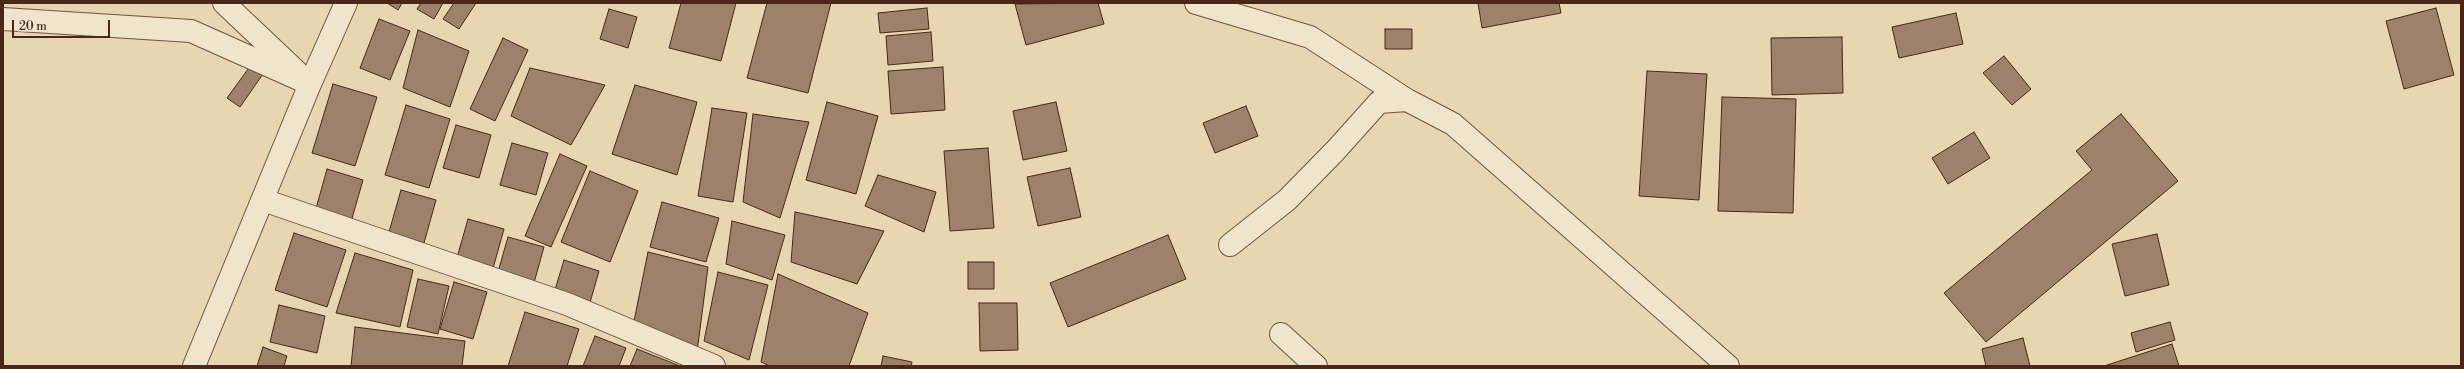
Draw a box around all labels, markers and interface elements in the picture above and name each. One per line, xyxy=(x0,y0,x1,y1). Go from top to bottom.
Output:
scale bar xyxy=(14,12,112,38)
text: 20 m xyxy=(19,19,47,34)

